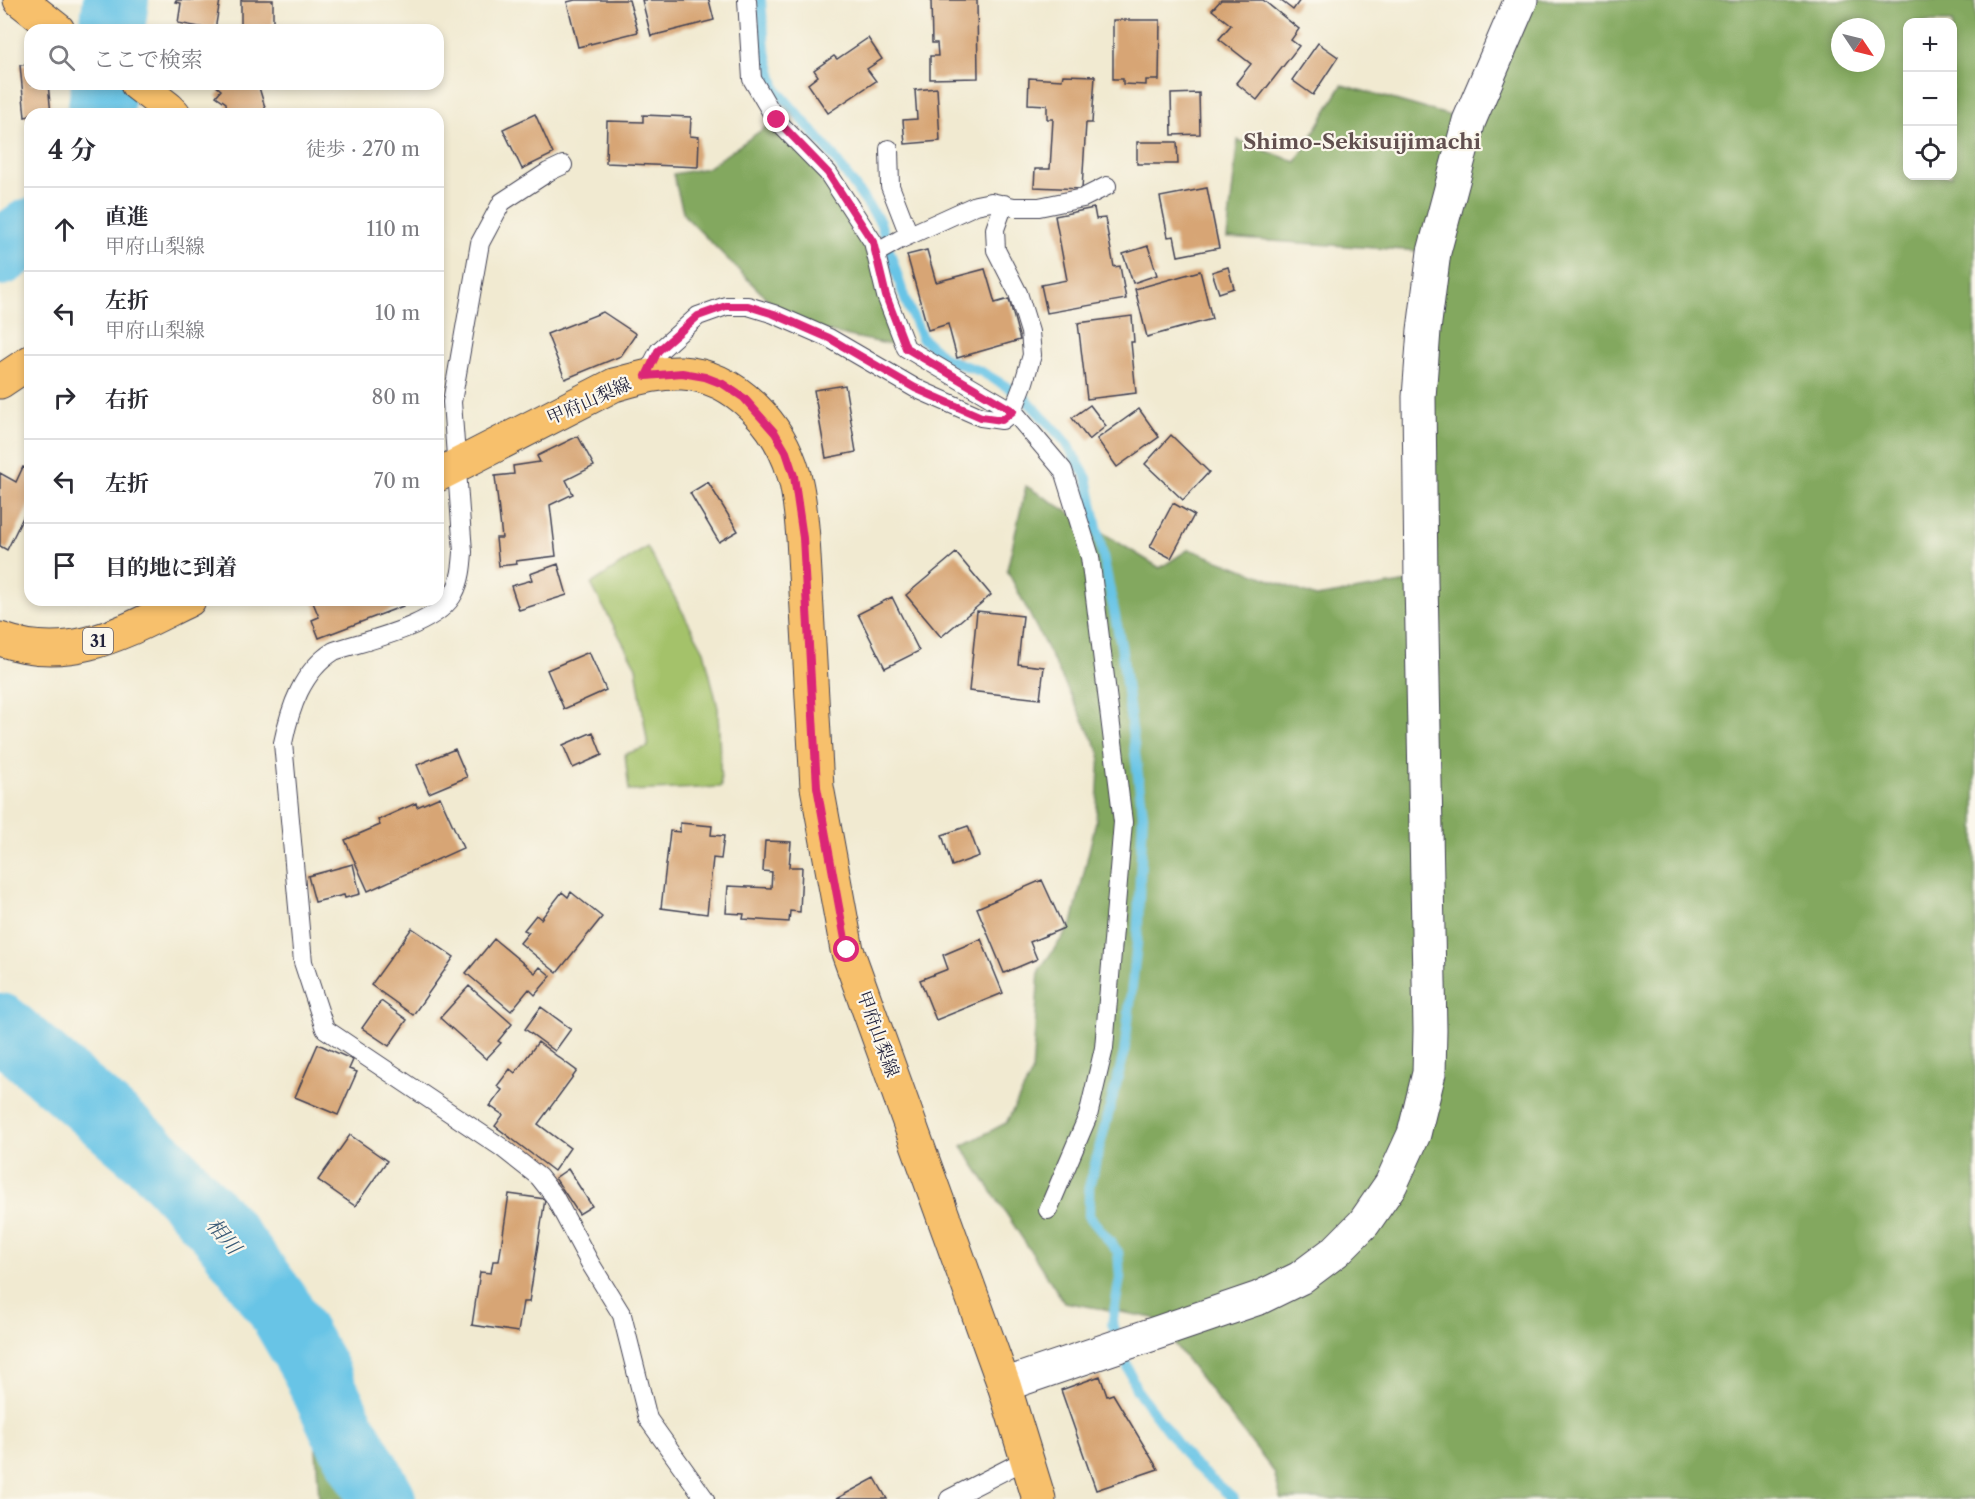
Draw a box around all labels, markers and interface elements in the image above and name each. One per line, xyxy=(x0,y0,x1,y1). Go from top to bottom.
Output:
north arrow xyxy=(1831,18,1885,72)
map controls xyxy=(1903,18,1957,180)
button: + xyxy=(1903,18,1957,72)
search box xyxy=(24,24,444,90)
icon: search xyxy=(45,41,78,74)
text: ここで検索 xyxy=(93,46,203,73)
button: − xyxy=(1903,72,1957,126)
route end xyxy=(763,106,789,132)
button: locate xyxy=(1903,126,1957,180)
district label: Shimo-Sekisuijimachi xyxy=(1243,129,1482,154)
text: 4 分 xyxy=(48,134,96,166)
text: 徒歩 · 270 m xyxy=(306,137,420,161)
text: 直進 xyxy=(105,203,149,230)
icon: ahead xyxy=(48,213,81,246)
text: 110 m xyxy=(367,217,420,241)
text: 甲府山梨線 xyxy=(105,234,205,258)
text: 左折 xyxy=(105,287,149,314)
icon: left xyxy=(48,297,81,330)
text: 10 m xyxy=(375,301,420,325)
text: 甲府山梨線 xyxy=(105,318,205,342)
street label: 甲府山梨線 xyxy=(543,373,635,429)
icon: right xyxy=(48,381,81,414)
text: 80 m xyxy=(372,385,420,409)
text: 右折 xyxy=(105,386,149,413)
icon: left xyxy=(48,465,81,498)
text: 70 m xyxy=(374,469,420,493)
text: 左折 xyxy=(105,470,149,497)
icon: arrive xyxy=(48,549,81,582)
text: 目的地に到着 xyxy=(105,554,237,581)
road number: 31 xyxy=(83,628,113,654)
route start xyxy=(833,936,859,962)
street label: 甲府山梨線 xyxy=(852,988,904,1080)
water label: 相川 xyxy=(202,1213,247,1261)

